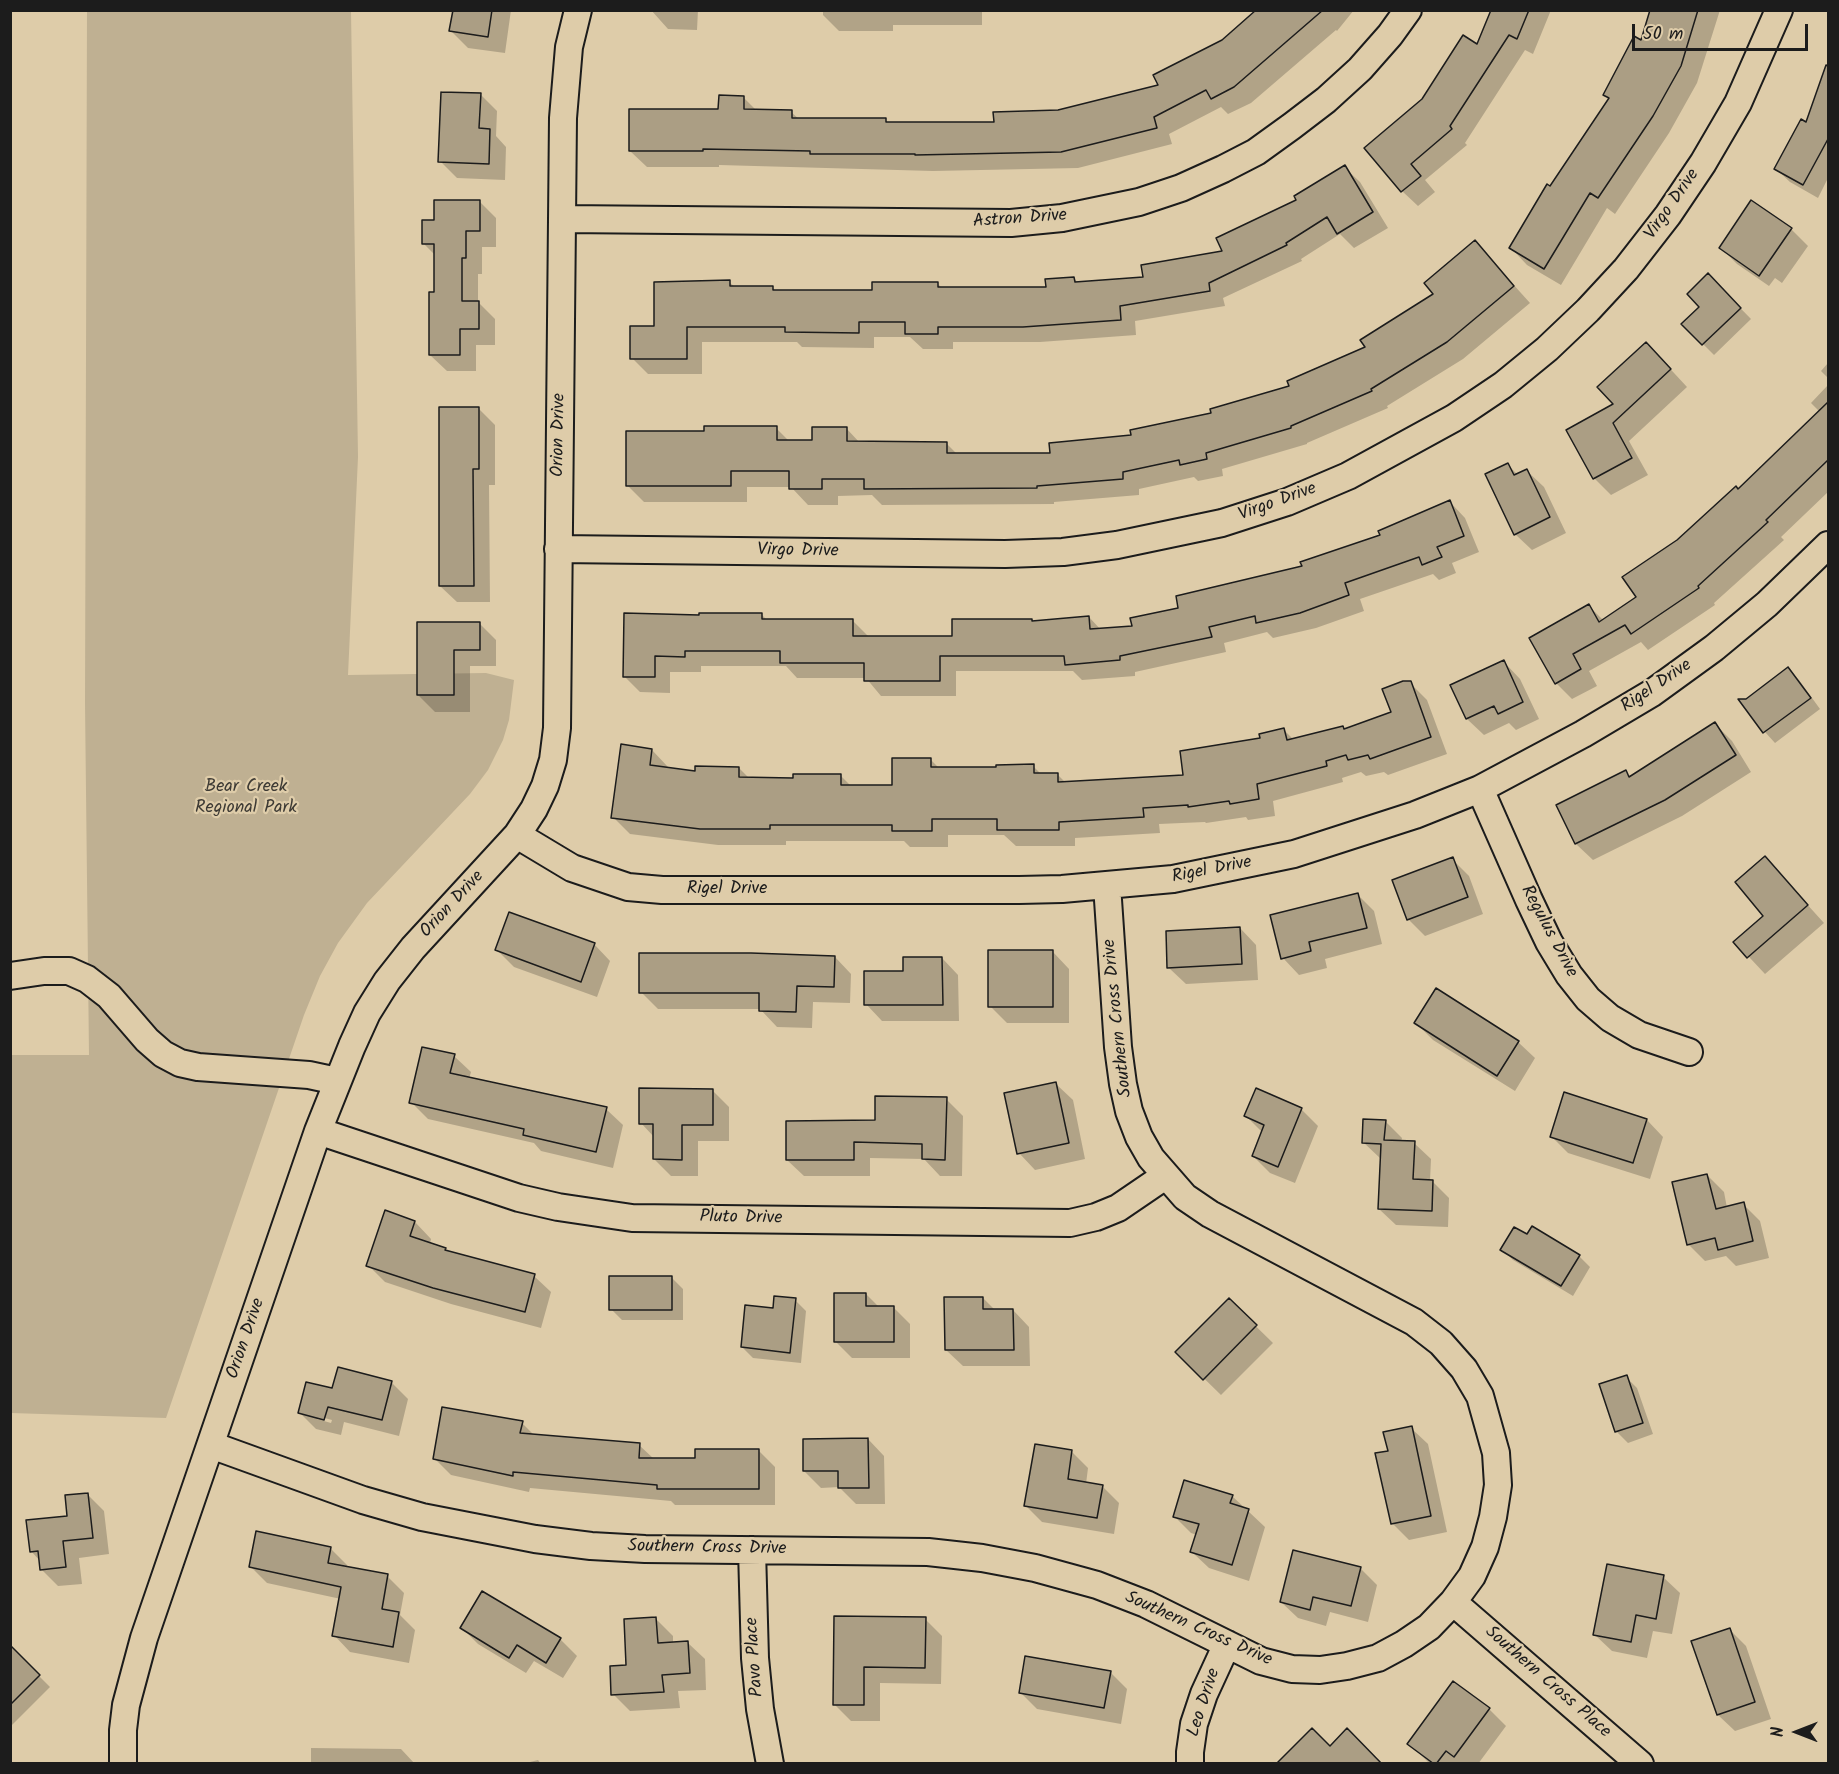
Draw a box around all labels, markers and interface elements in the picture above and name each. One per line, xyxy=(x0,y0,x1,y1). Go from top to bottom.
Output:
scale bar xyxy=(1635,12,1810,50)
text: 50 m xyxy=(1643,20,1683,49)
street label: Virgo Drive xyxy=(1641,166,1705,244)
street label: Astron Drive xyxy=(972,206,1068,234)
street label: Orion Drive xyxy=(548,393,572,477)
street label: Virgo Drive xyxy=(1236,479,1320,527)
street label: Virgo Drive xyxy=(757,540,839,564)
street label: Rigel Drive xyxy=(1618,656,1696,718)
park label: Bear Creek Regional Park xyxy=(195,777,297,820)
street label: Rigel Drive xyxy=(1170,853,1254,889)
street label: Orion Drive xyxy=(417,867,489,943)
street label: Rigel Drive xyxy=(687,879,767,901)
street label: Regulus Drive xyxy=(1515,882,1581,982)
street label: Southern Cross Drive xyxy=(1100,938,1138,1098)
street label: Pluto Drive xyxy=(699,1207,783,1231)
street label: Orion Drive xyxy=(223,1296,271,1382)
street label: Southern Cross Drive xyxy=(627,1537,787,1561)
street label: Southern Cross Drive xyxy=(1121,1588,1275,1672)
street label: Pavo Place xyxy=(742,1616,770,1698)
street label: Southern Cross Place xyxy=(1480,1622,1614,1744)
street label: Leo Drive xyxy=(1184,1666,1226,1740)
north arrow xyxy=(1767,1702,1827,1762)
text: N xyxy=(1766,1727,1791,1737)

